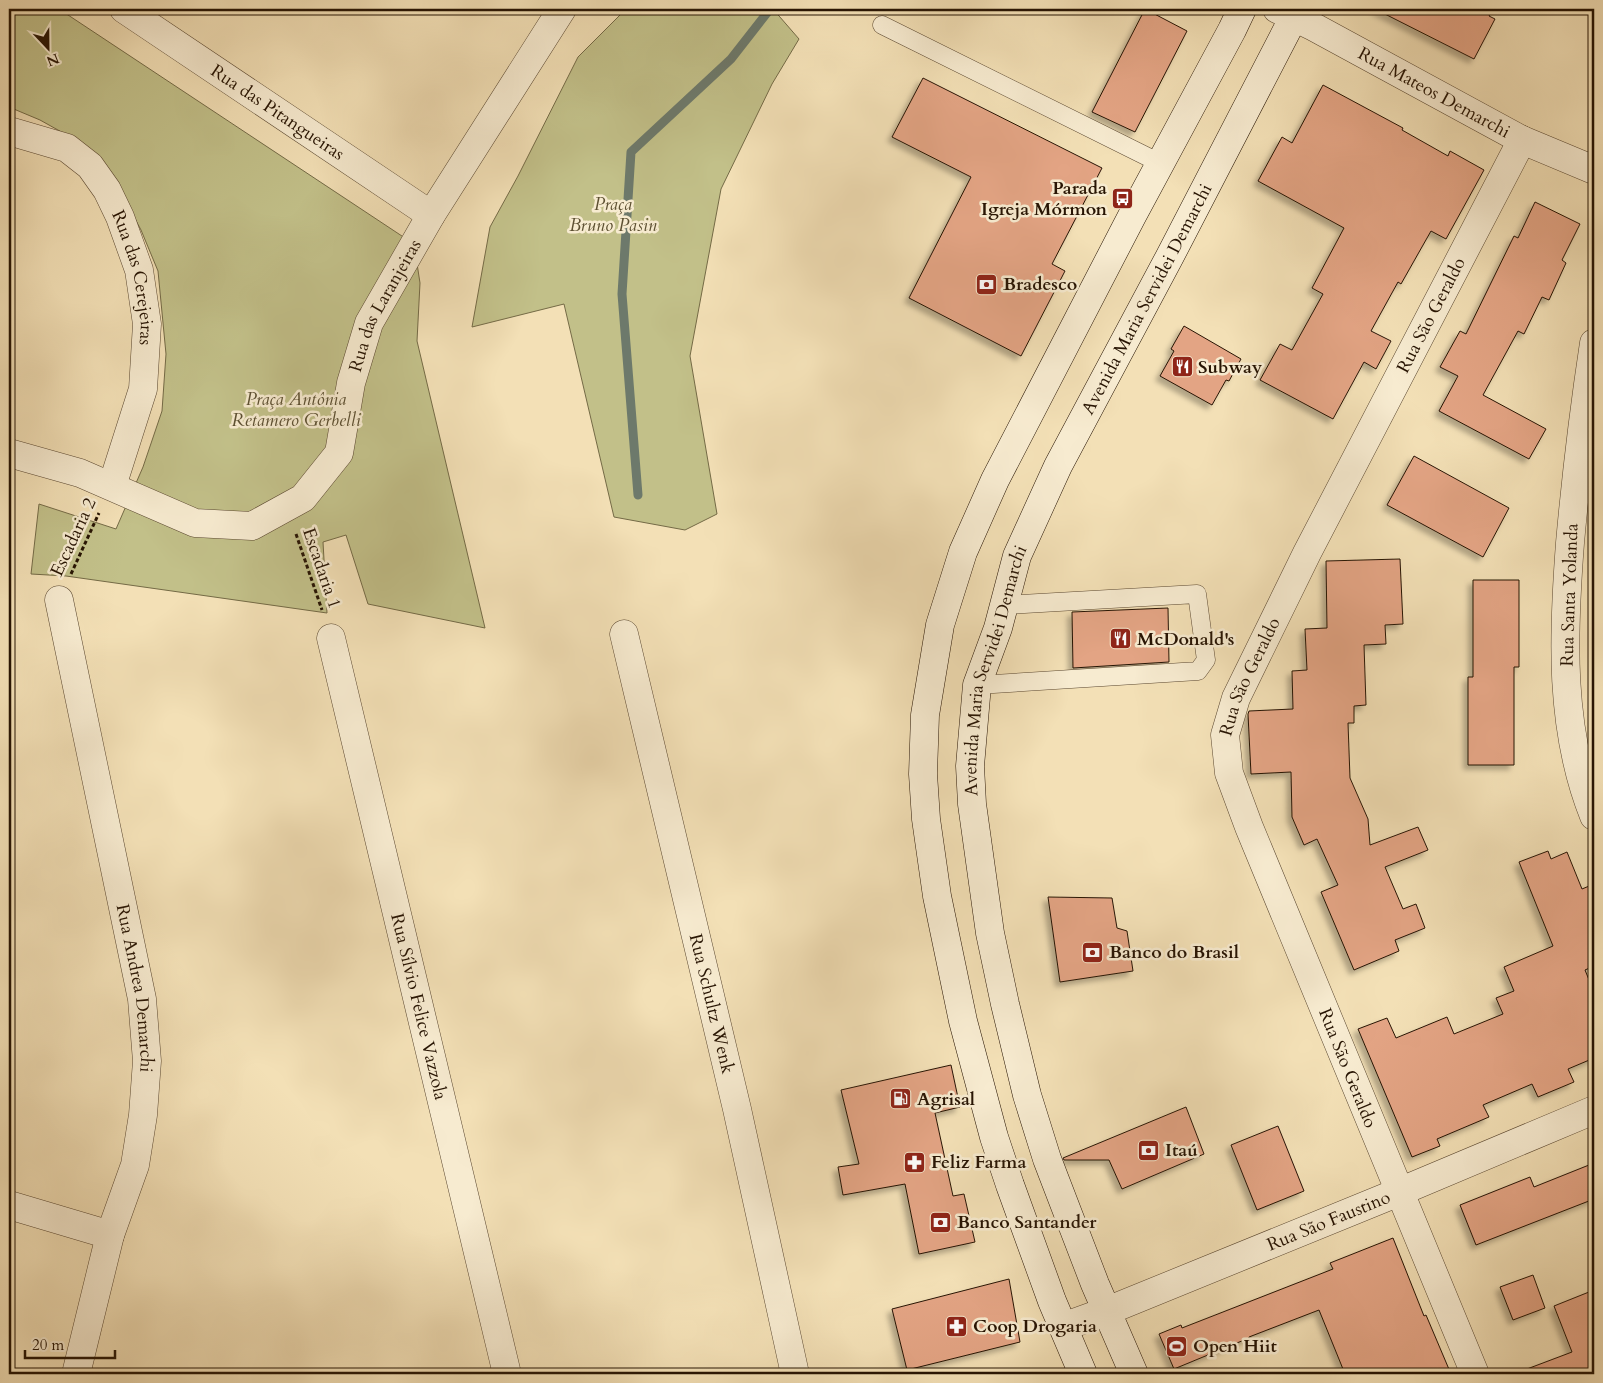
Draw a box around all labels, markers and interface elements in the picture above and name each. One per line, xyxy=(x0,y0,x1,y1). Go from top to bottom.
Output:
north arrow xyxy=(22,22,72,72)
street label: Rua Mateos Demarchi xyxy=(1353,41,1515,144)
text: N xyxy=(43,49,62,71)
street label: Rua das Pitangueiras xyxy=(205,59,349,166)
place label: Parada Igreja Mórmon xyxy=(981,176,1107,222)
street label: Avenida Maria Servidei Demarchi xyxy=(1076,179,1218,419)
bus stop icon: Parada Igreja Mórmon xyxy=(1111,186,1135,210)
park label: Praça Bruno Pasin xyxy=(569,192,657,238)
street label: Rua das Cerejeiras xyxy=(106,206,159,346)
street label: Rua das Laranjeiras xyxy=(343,235,428,375)
street label: Rua São Geraldo xyxy=(1391,253,1472,377)
bank icon: Bradesco xyxy=(975,272,999,296)
place label: Bradesco xyxy=(1003,272,1077,297)
restaurant icon: Subway xyxy=(1170,355,1194,379)
place label: Subway xyxy=(1198,355,1263,380)
park label: Praça Antônia Retamero Gerbelli xyxy=(231,387,362,433)
street label: Escadaria 2 xyxy=(44,494,103,581)
street label: Rua Santa Yolanda xyxy=(1555,523,1585,667)
street label: Escadaria 1 xyxy=(296,524,347,612)
street label: Avenida Maria Servidei Demarchi xyxy=(958,541,1033,797)
street label: Rua São Geraldo xyxy=(1213,613,1287,739)
restaurant icon: McDonald's xyxy=(1109,627,1133,651)
place label: McDonald's xyxy=(1137,627,1234,652)
street label: Rua Andrea Demarchi xyxy=(110,902,159,1073)
street label: Rua Sílvio Felice Vazzola xyxy=(384,911,453,1103)
street label: Rua Schultz Wenk xyxy=(683,931,740,1077)
bank icon: Banco do Brasil xyxy=(1081,940,1105,964)
place label: Banco do Brasil xyxy=(1109,940,1239,965)
street label: Rua São Geraldo xyxy=(1312,1005,1383,1132)
fuel station icon: Agrisal xyxy=(889,1087,913,1111)
place label: Agrisal xyxy=(917,1087,975,1112)
bank icon: Itaú xyxy=(1137,1138,1161,1162)
place label: Itaú xyxy=(1165,1138,1198,1163)
pharmacy icon: Feliz Farma xyxy=(903,1150,927,1174)
place label: Feliz Farma xyxy=(931,1150,1026,1175)
street label: Rua São Faustino xyxy=(1263,1185,1394,1258)
bank icon: Banco Santander xyxy=(929,1210,953,1234)
place label: Banco Santander xyxy=(957,1210,1097,1235)
pharmacy icon: Coop Drogaria xyxy=(945,1314,969,1338)
place label: Coop Drogaria xyxy=(973,1314,1097,1339)
scale bar xyxy=(25,1328,115,1360)
sports icon: Open Hiit xyxy=(1165,1334,1189,1358)
place label: Open Hiit xyxy=(1193,1334,1277,1359)
text: 20 m xyxy=(32,1335,64,1355)

